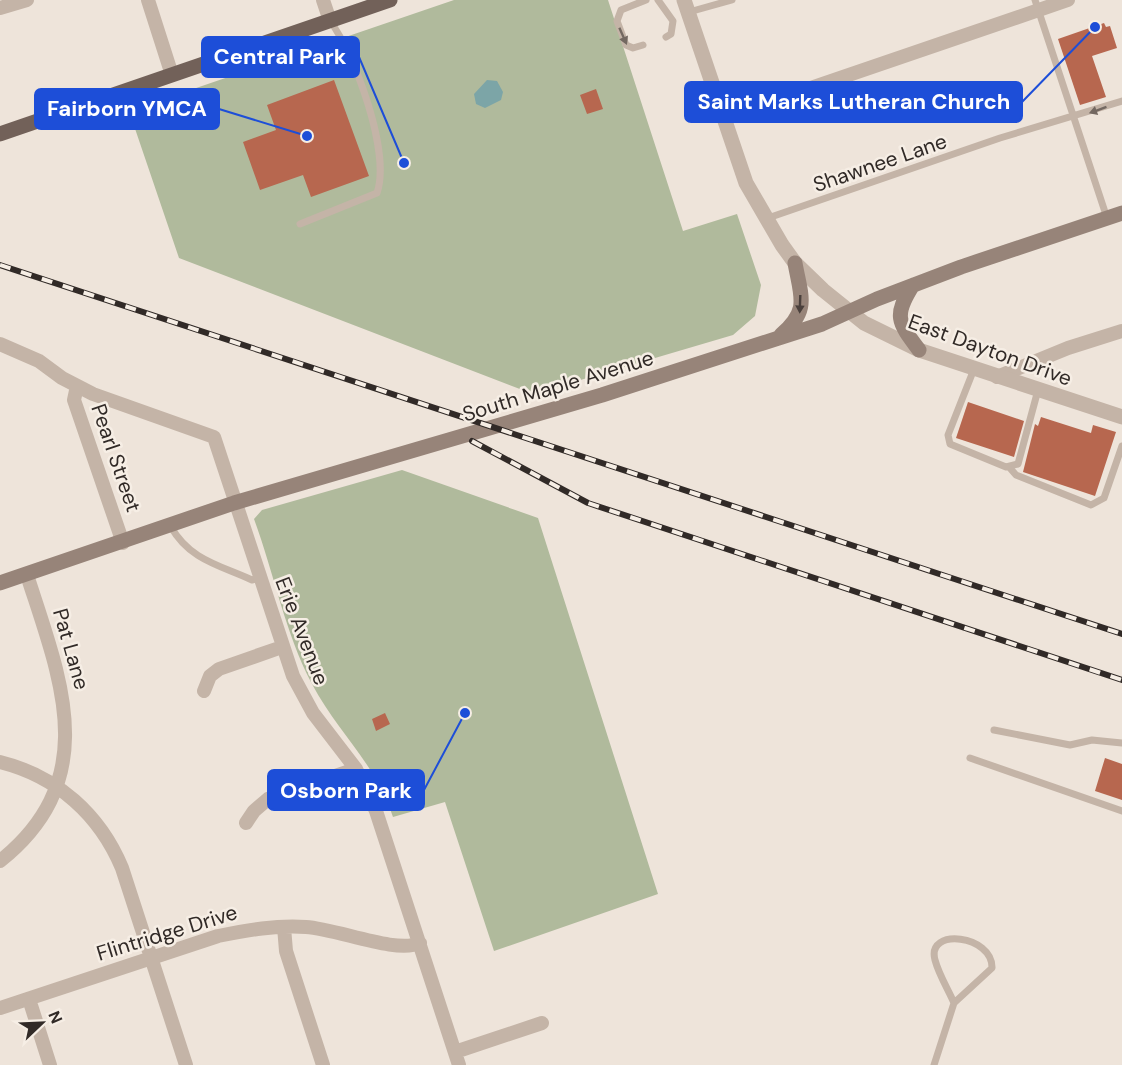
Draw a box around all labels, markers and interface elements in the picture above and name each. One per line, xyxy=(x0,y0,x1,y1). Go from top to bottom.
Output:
one-way arrow xyxy=(618,27,628,45)
callout: Central Park xyxy=(202,37,359,77)
text: Central Park xyxy=(214,42,347,71)
callout: Saint Marks Lutheran Church xyxy=(685,82,1022,122)
text: Saint Marks Lutheran Church xyxy=(698,87,1010,116)
callout: Fairborn YMCA xyxy=(35,89,219,129)
text: Fairborn YMCA xyxy=(47,94,207,123)
one-way arrow xyxy=(1089,105,1107,115)
street label: Shawnee Lane xyxy=(810,127,951,199)
one-way arrow xyxy=(795,295,804,314)
street label: East Dayton Drive xyxy=(904,307,1076,393)
street label: South Maple Avenue xyxy=(459,344,657,428)
street label: Pearl Street xyxy=(84,400,148,516)
street label: Erie Avenue xyxy=(269,573,335,689)
street label: Pat Lane xyxy=(46,605,96,693)
callout: Osborn Park xyxy=(268,770,424,810)
text: Osborn Park xyxy=(280,776,412,805)
street label: Flintridge Drive xyxy=(93,898,241,968)
north arrow xyxy=(12,993,72,1053)
text: N xyxy=(43,1008,67,1027)

